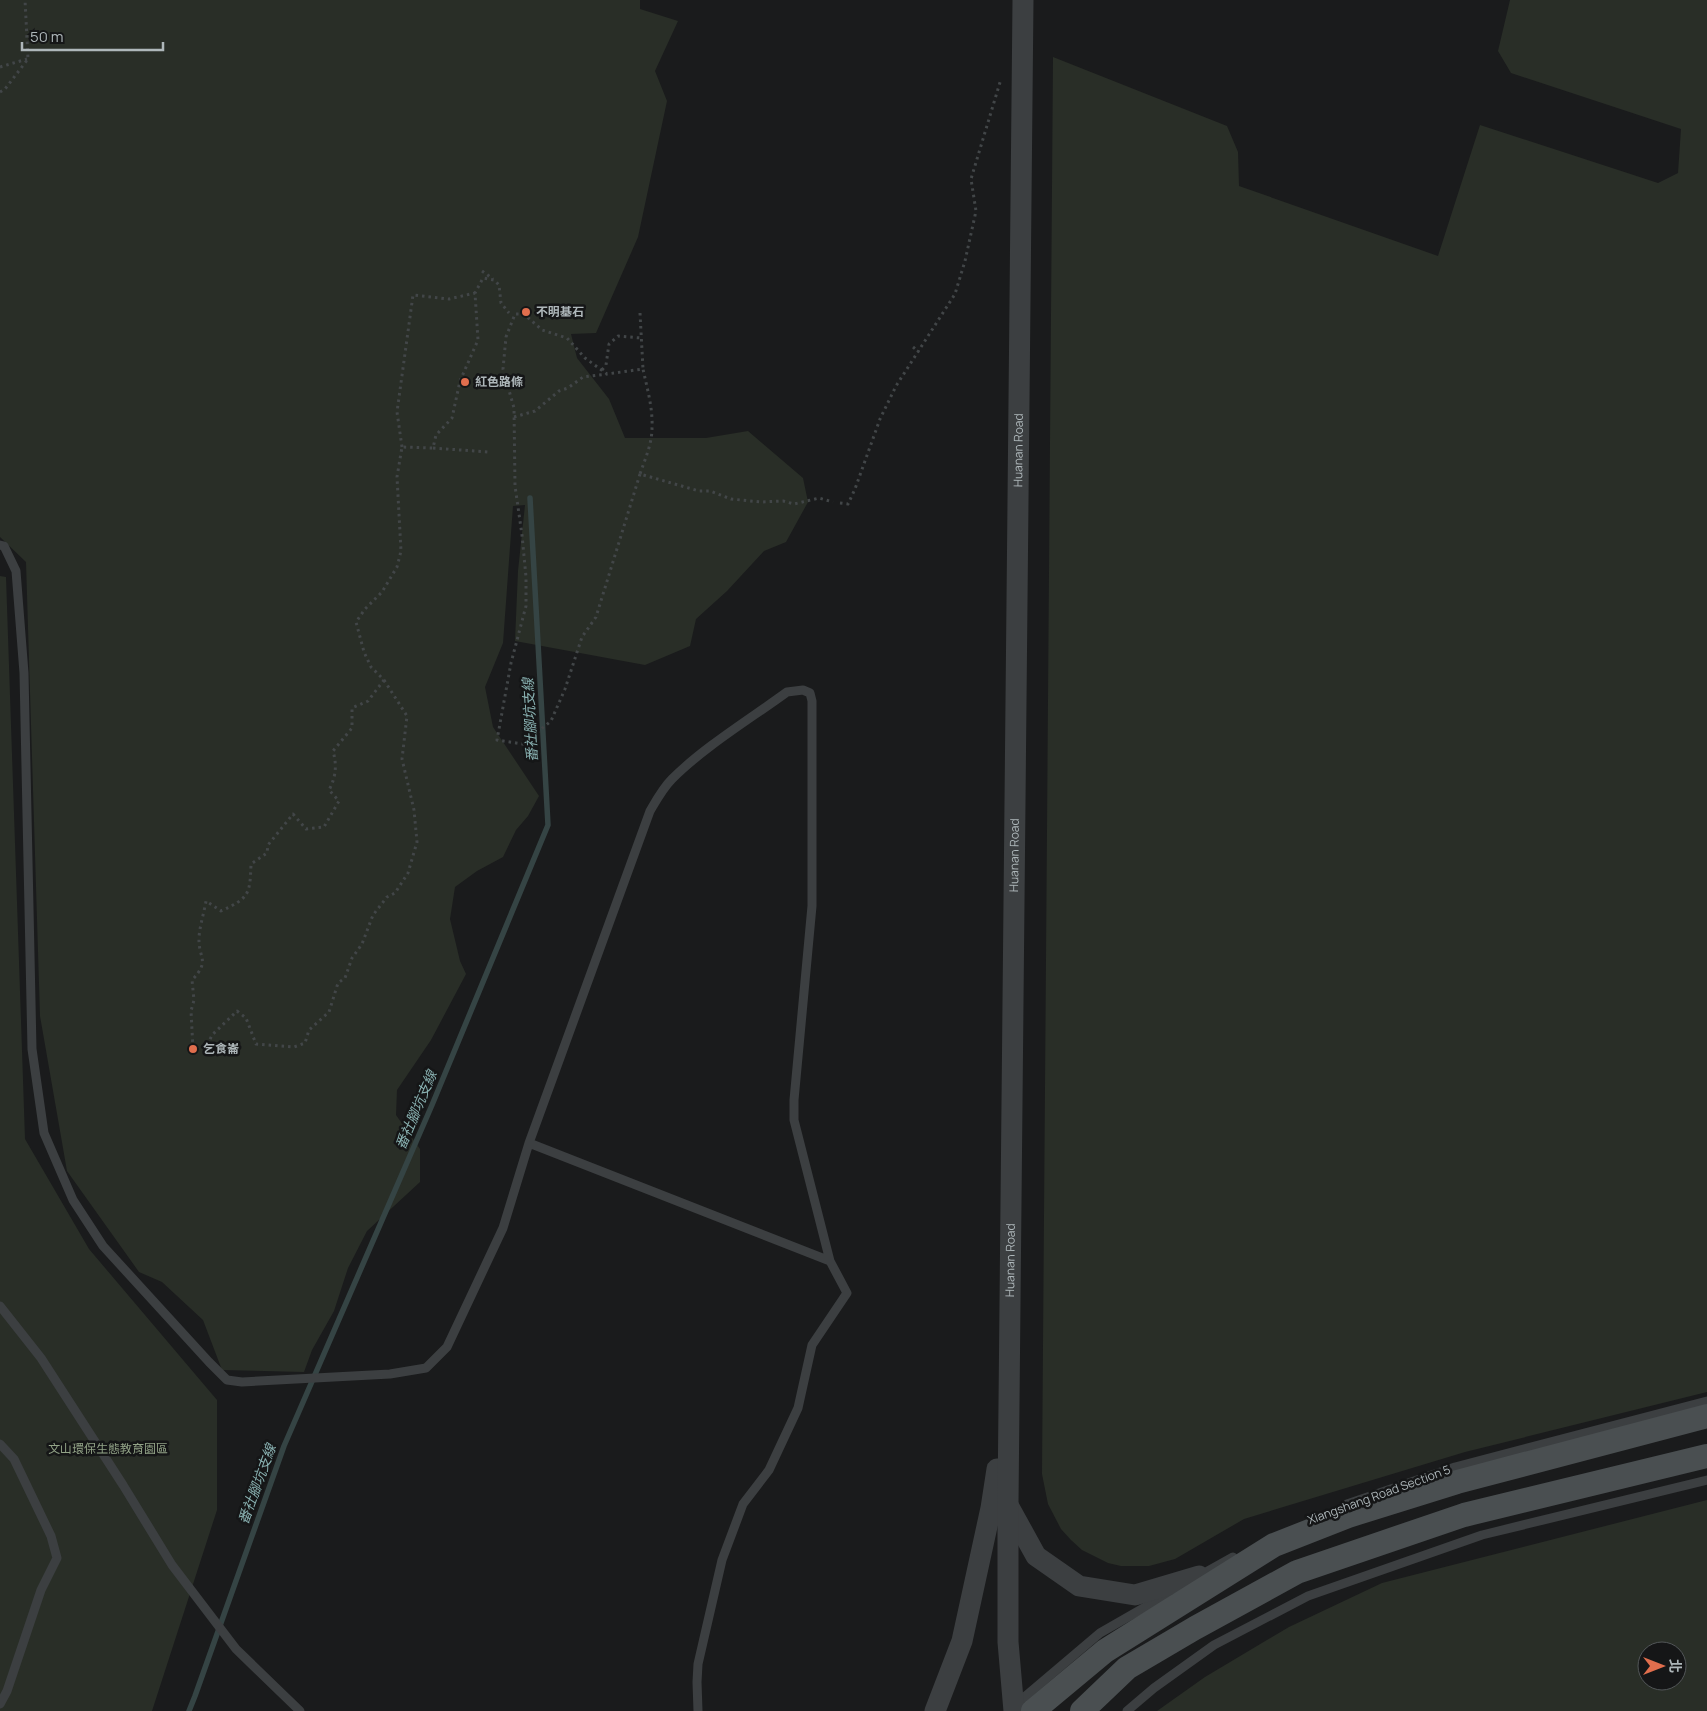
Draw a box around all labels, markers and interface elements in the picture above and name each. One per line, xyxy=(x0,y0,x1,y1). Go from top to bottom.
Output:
scale bar xyxy=(22,20,164,52)
text: 50 m xyxy=(30,26,64,47)
place label: 不明基石 xyxy=(536,303,584,320)
marker: 不明基石 xyxy=(520,306,532,318)
place label: 紅色路條 xyxy=(475,373,523,390)
marker: 紅色路條 xyxy=(459,376,471,388)
street label: Huanan Road xyxy=(1009,413,1027,487)
water label: 番社腳坑支線 xyxy=(518,676,541,762)
street label: Huanan Road xyxy=(1005,818,1023,892)
place label: 乞食崙 xyxy=(203,1040,239,1057)
marker: 乞食崙 xyxy=(187,1043,199,1055)
water label: 番社腳坑支線 xyxy=(390,1066,441,1152)
street label: Huanan Road xyxy=(1001,1223,1019,1297)
water label: 番社腳坑支線 xyxy=(233,1439,281,1527)
park label: 文山環保生態教育園區 xyxy=(48,1440,168,1457)
street label: Xiangshang Road Section 5 xyxy=(1305,1461,1453,1528)
north arrow xyxy=(1637,1641,1687,1691)
text: 北 xyxy=(1666,1659,1685,1673)

